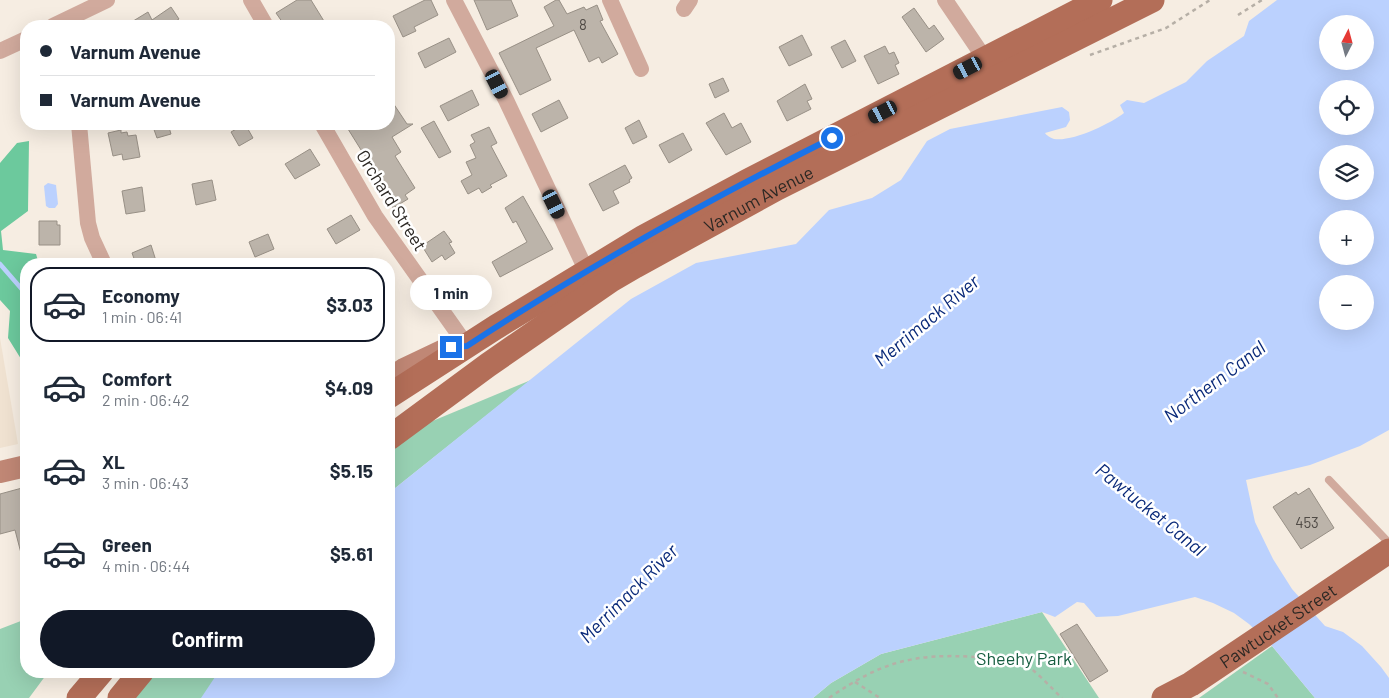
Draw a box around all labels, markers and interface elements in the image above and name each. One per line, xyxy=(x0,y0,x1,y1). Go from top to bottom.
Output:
house number: 8 xyxy=(579,15,587,33)
north arrow xyxy=(1319,15,1374,70)
map controls xyxy=(1319,15,1374,330)
text: Varnum Avenue xyxy=(70,40,201,63)
car xyxy=(951,55,984,81)
car xyxy=(483,67,510,101)
button: locate xyxy=(1319,80,1374,135)
text: Varnum Avenue xyxy=(70,88,201,111)
car xyxy=(866,99,899,125)
route start xyxy=(821,127,843,149)
street label: Orchard Street xyxy=(352,145,432,255)
button: layers xyxy=(1319,145,1374,200)
street label: Varnum Avenue xyxy=(700,161,817,237)
car xyxy=(540,187,567,221)
button: + xyxy=(1319,210,1374,265)
water label: Merrimack River xyxy=(869,269,984,371)
callout: 1 min xyxy=(410,274,492,310)
button: − xyxy=(1319,275,1374,330)
icon: car xyxy=(42,282,87,327)
text: 1 min xyxy=(433,283,469,302)
text: Economy xyxy=(102,284,180,307)
text: $3.03 xyxy=(326,293,373,316)
text: 1 min · 06:41 xyxy=(102,307,182,326)
water label: Northern Canal xyxy=(1159,335,1270,427)
route end xyxy=(440,336,462,358)
icon: car xyxy=(42,365,87,410)
text: Comfort xyxy=(102,367,172,390)
text: $4.09 xyxy=(325,376,373,399)
text: 2 min · 06:42 xyxy=(102,390,190,409)
icon: car xyxy=(42,448,87,493)
text: XL xyxy=(102,450,125,473)
water label: Pawtucket Canal xyxy=(1092,458,1211,561)
text: $5.15 xyxy=(330,459,373,482)
text: 3 min · 06:43 xyxy=(102,473,189,492)
house number: 453 xyxy=(1295,513,1319,531)
icon: car xyxy=(42,531,87,576)
text: Green xyxy=(102,533,152,556)
water label: Merrimack River xyxy=(574,538,683,647)
text: $5.61 xyxy=(330,542,373,565)
text: 4 min · 06:44 xyxy=(102,556,190,575)
street label: Pawtucket Street xyxy=(1215,579,1340,673)
button: Confirm xyxy=(40,610,375,668)
park label: Sheehy Park xyxy=(976,647,1072,669)

